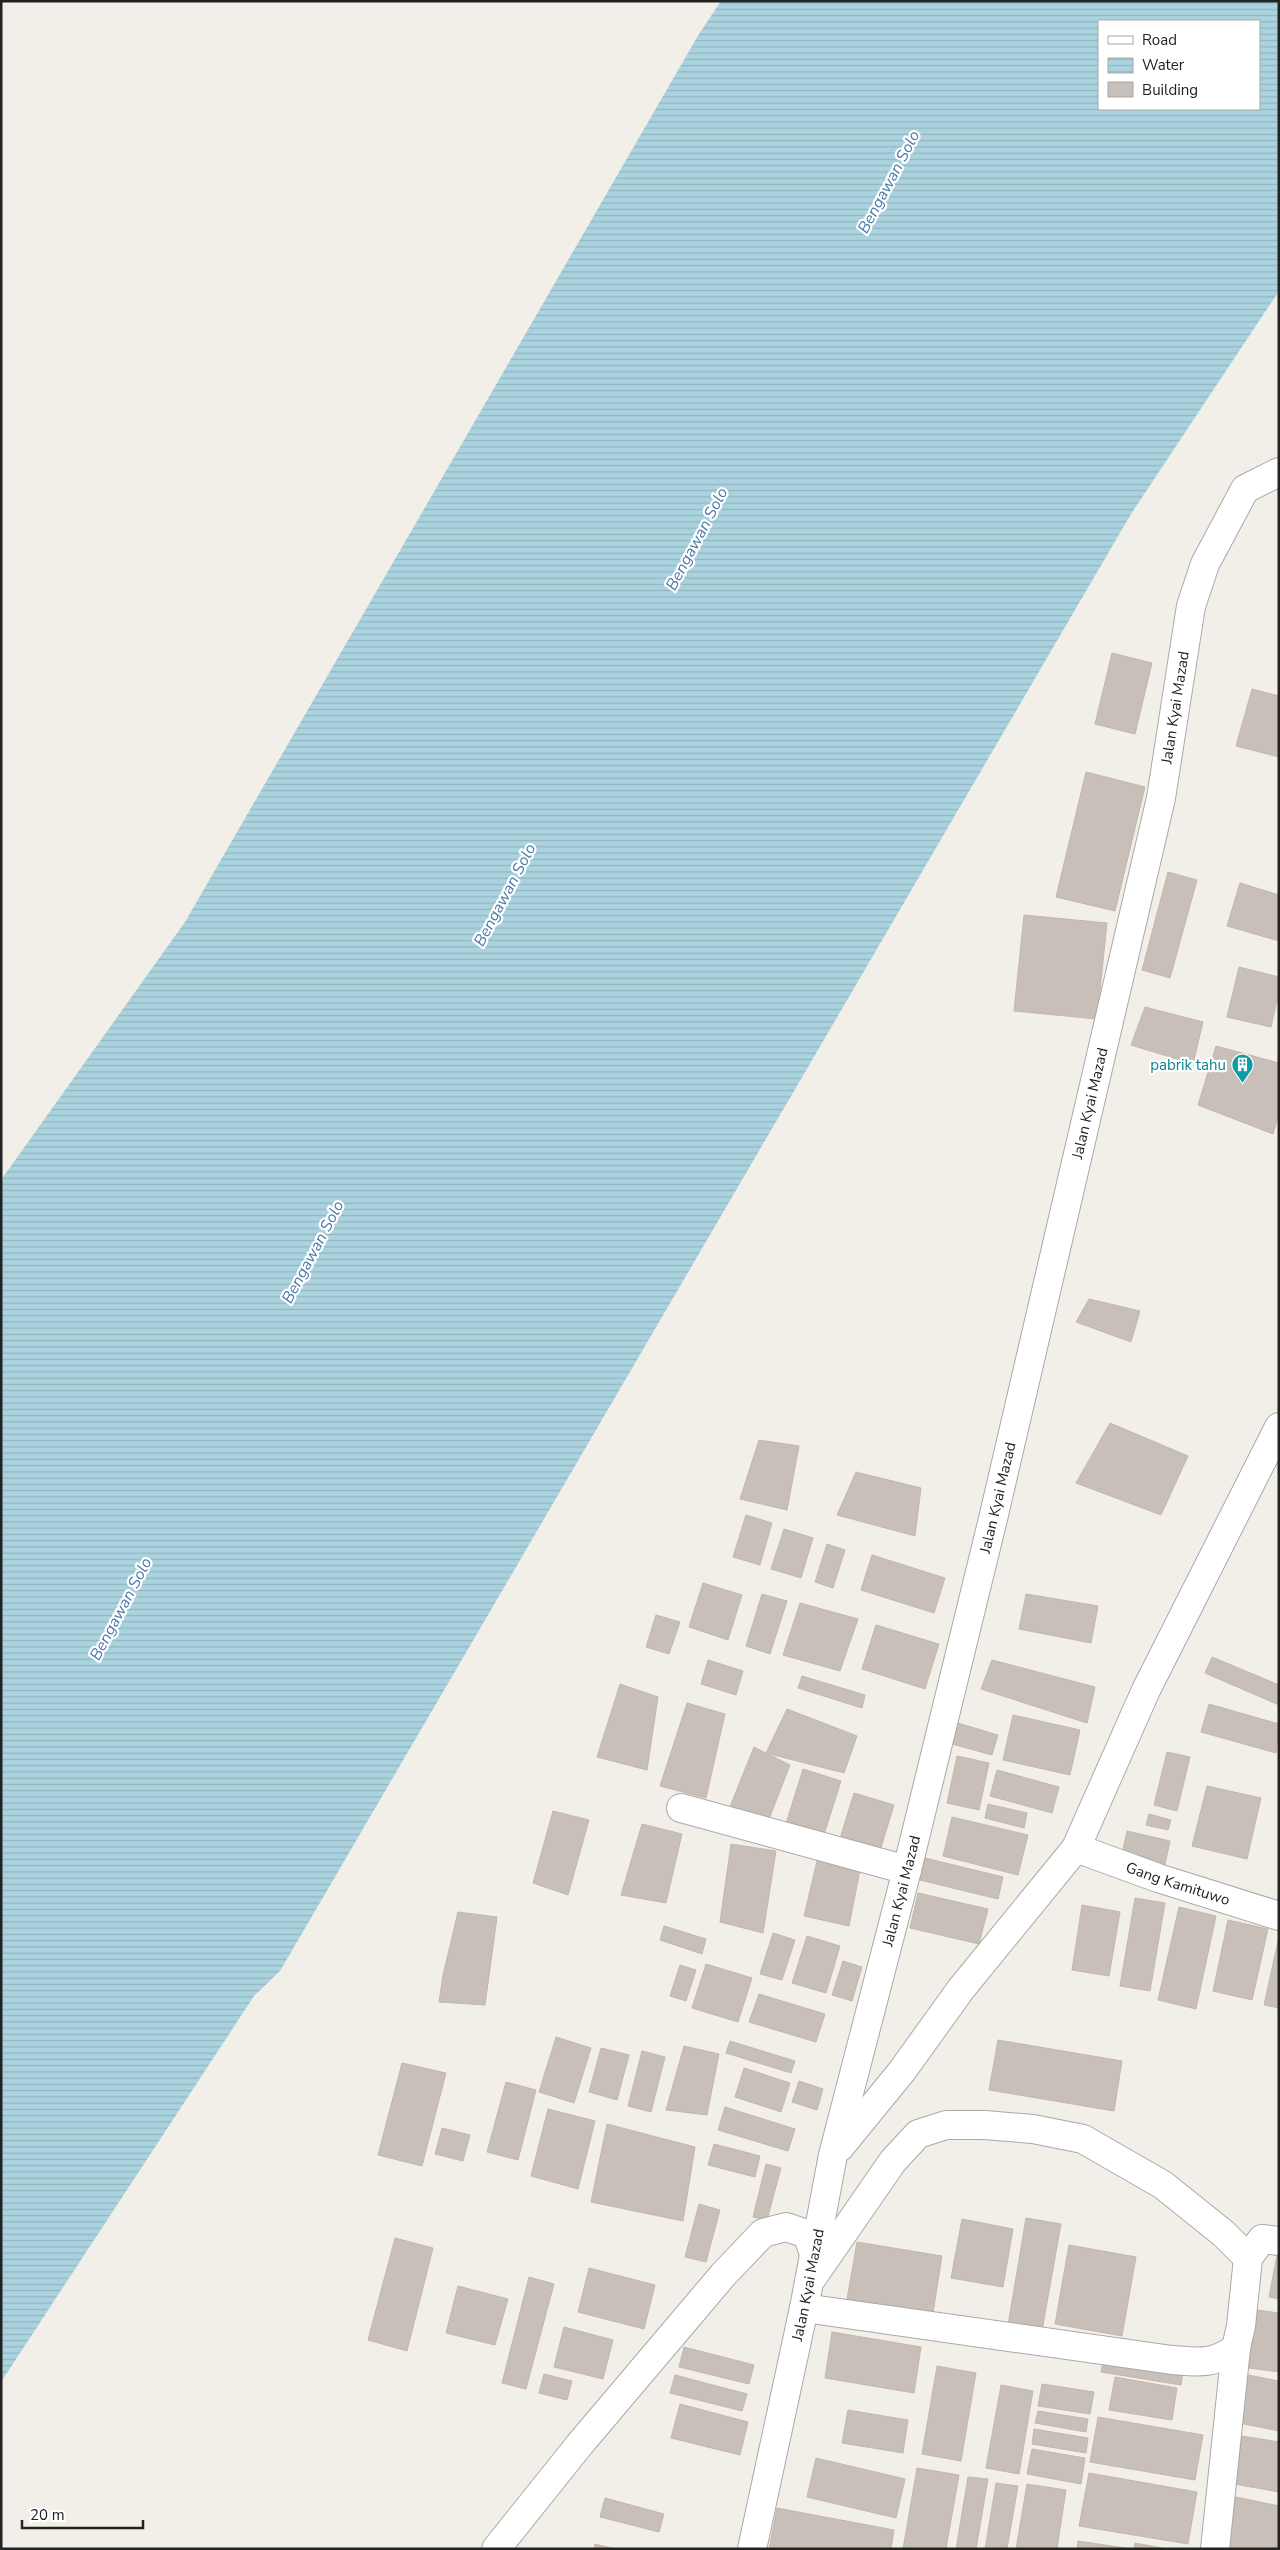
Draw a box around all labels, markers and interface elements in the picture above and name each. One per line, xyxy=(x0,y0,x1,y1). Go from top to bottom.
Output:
legend xyxy=(1098,20,1260,110)
text: Road xyxy=(1142,30,1177,50)
text: Water xyxy=(1142,55,1185,75)
text: Building xyxy=(1142,80,1198,100)
water label: Bengawan Solo xyxy=(853,127,925,237)
water label: Bengawan Solo xyxy=(661,484,733,594)
street label: Jalan Kyai Mazad xyxy=(1156,650,1194,766)
water label: Bengawan Solo xyxy=(469,840,541,950)
street label: Jalan Kyai Mazad xyxy=(1067,1046,1113,1162)
building icon: pabrik tahu xyxy=(1230,1053,1254,1084)
place label: pabrik tahu xyxy=(1150,1055,1226,1075)
water label: Bengawan Solo xyxy=(277,1197,349,1307)
street label: Jalan Kyai Mazad xyxy=(975,1440,1021,1556)
water label: Bengawan Solo xyxy=(85,1554,157,1664)
street label: Jalan Kyai Mazad xyxy=(877,1833,925,1950)
street label: Gang Kamituwo xyxy=(1123,1857,1232,1910)
street label: Jalan Kyai Mazad xyxy=(787,2227,829,2344)
scale bar xyxy=(22,2498,144,2530)
text: 20 m xyxy=(30,2505,65,2525)

